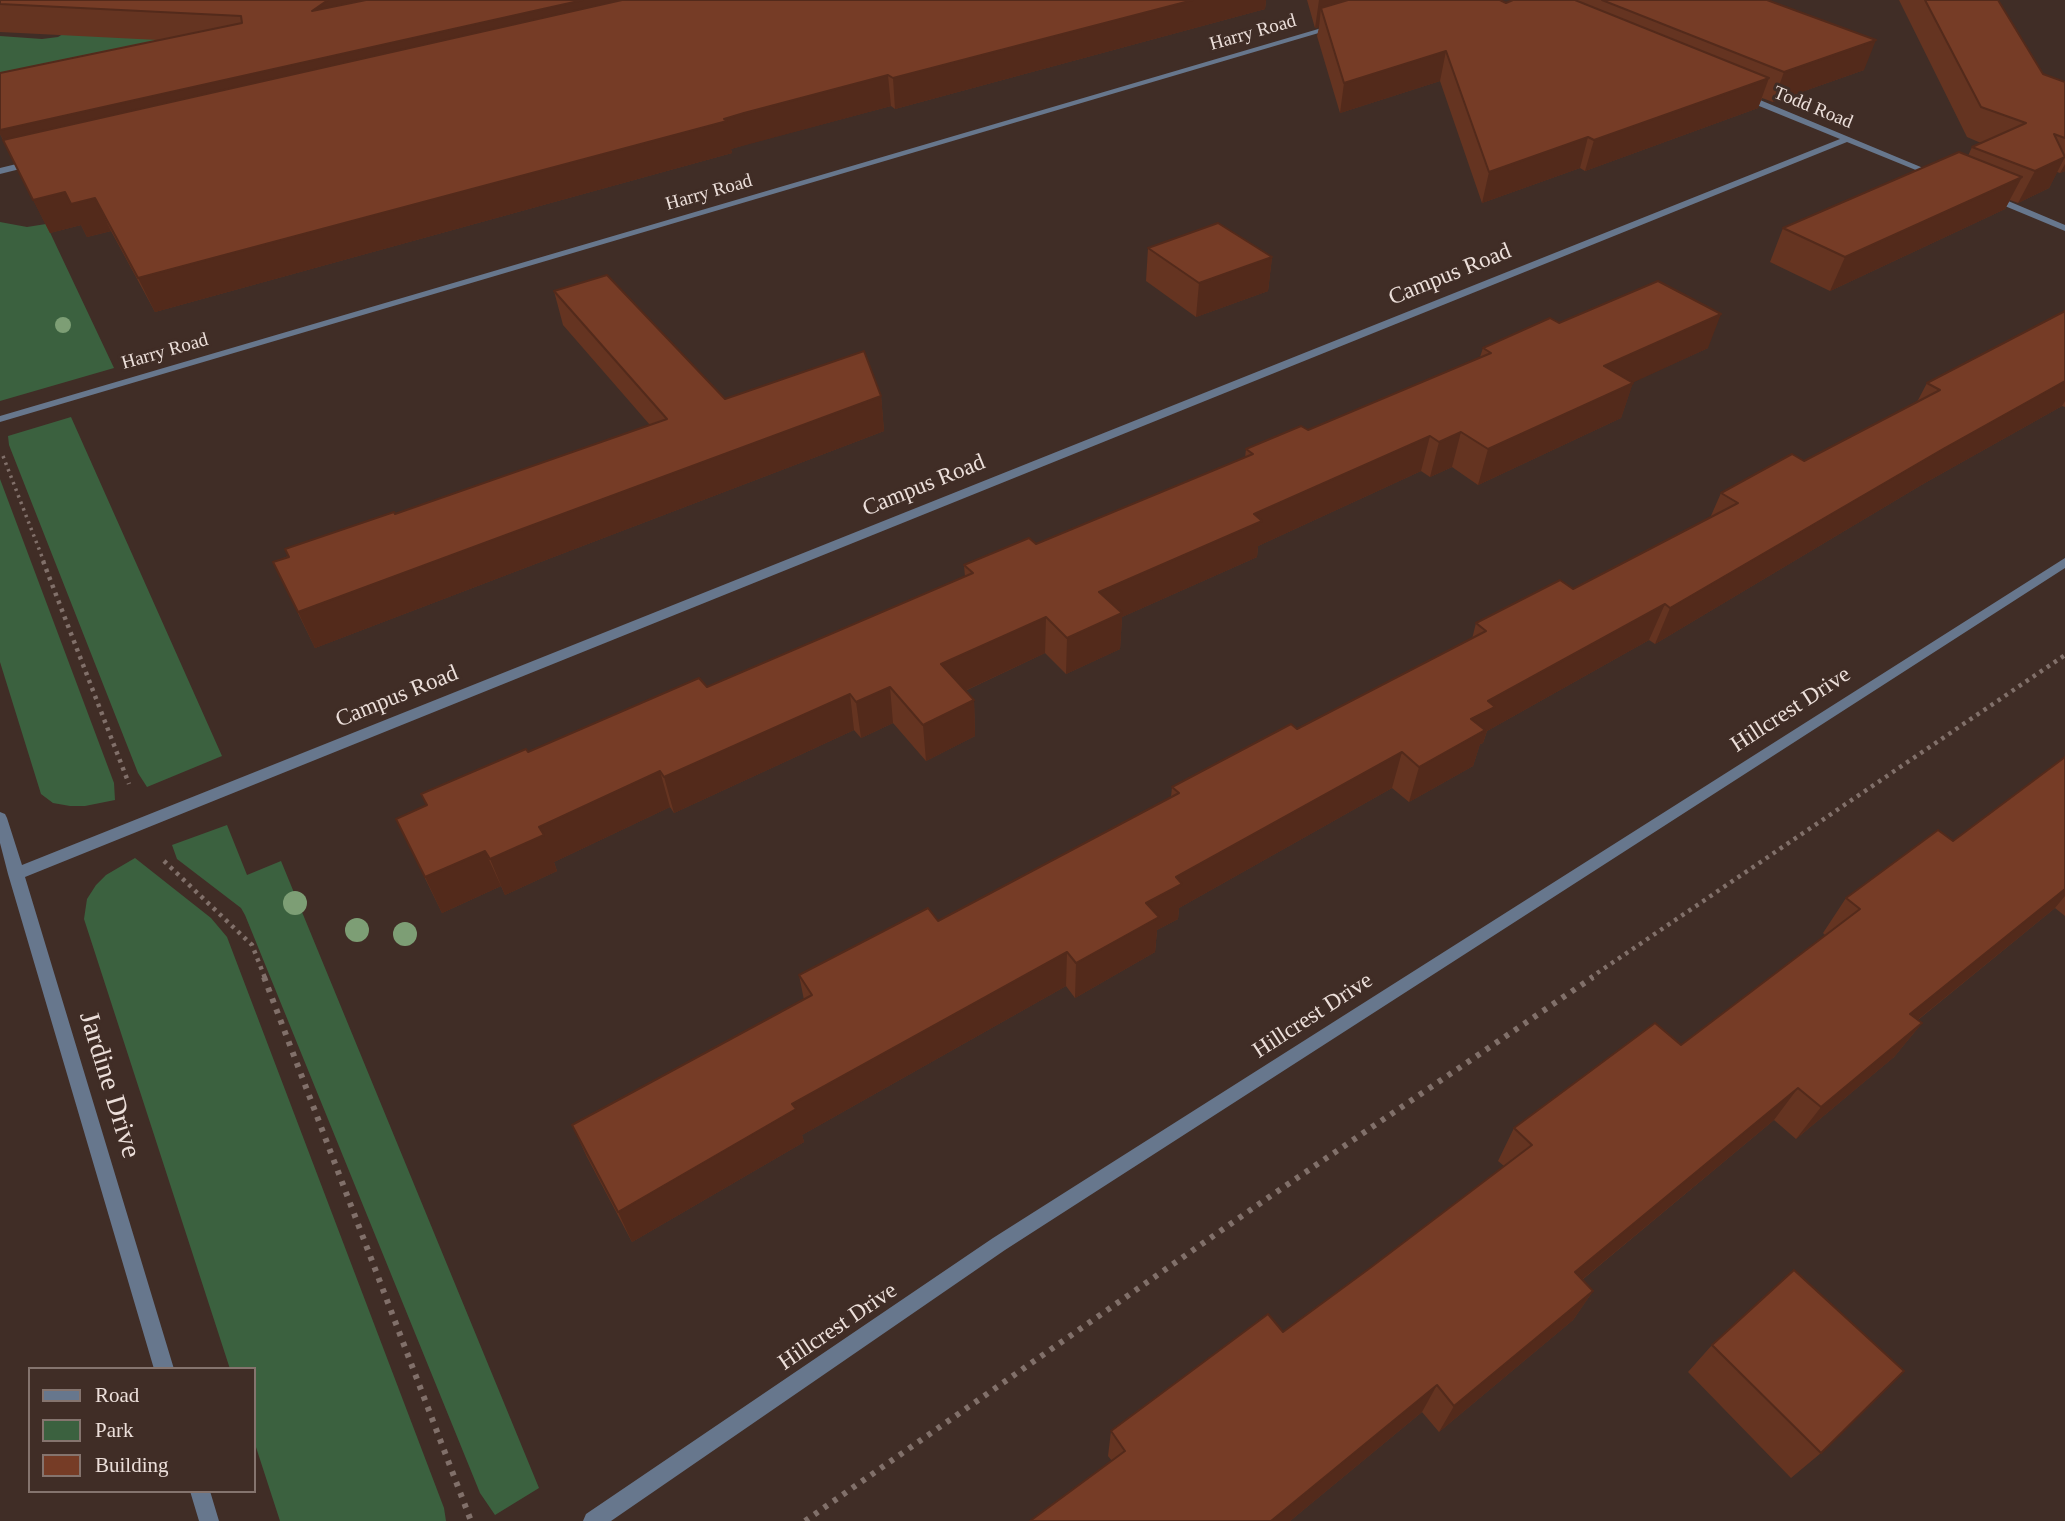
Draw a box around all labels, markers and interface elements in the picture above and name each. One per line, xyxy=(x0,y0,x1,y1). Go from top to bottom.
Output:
street label: Harry Road xyxy=(1207,10,1299,56)
street label: Todd Road xyxy=(1770,82,1856,134)
street label: Harry Road xyxy=(663,170,755,216)
street label: Campus Road xyxy=(1385,238,1515,312)
street label: Harry Road xyxy=(119,329,211,375)
street label: Campus Road xyxy=(859,449,989,523)
street label: Campus Road xyxy=(332,660,462,734)
street label: Hillcrest Drive xyxy=(1726,661,1856,759)
street label: Hillcrest Drive xyxy=(1248,967,1378,1065)
street label: Jardine Drive xyxy=(71,1008,147,1162)
street label: Hillcrest Drive xyxy=(773,1277,903,1377)
legend xyxy=(28,1367,256,1493)
text: Road xyxy=(95,1383,139,1407)
text: Park xyxy=(95,1418,134,1442)
text: Building xyxy=(95,1453,169,1477)

